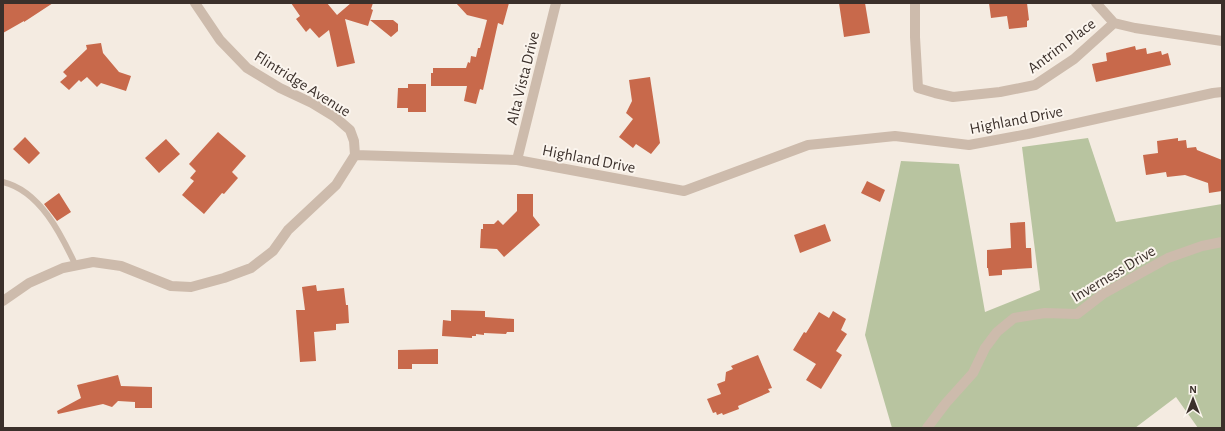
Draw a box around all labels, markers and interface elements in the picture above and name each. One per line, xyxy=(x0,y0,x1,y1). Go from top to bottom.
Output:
street label: Antrim Place xyxy=(1025,15,1098,76)
street label: Alta Vista Drive xyxy=(504,30,542,127)
street label: Flintridge Avenue xyxy=(252,48,353,120)
street label: Highland Drive xyxy=(968,103,1064,137)
street label: Highland Drive xyxy=(541,142,637,176)
street label: Inverness Drive xyxy=(1069,243,1158,305)
north arrow xyxy=(1173,379,1213,419)
text: N xyxy=(1189,384,1197,395)

